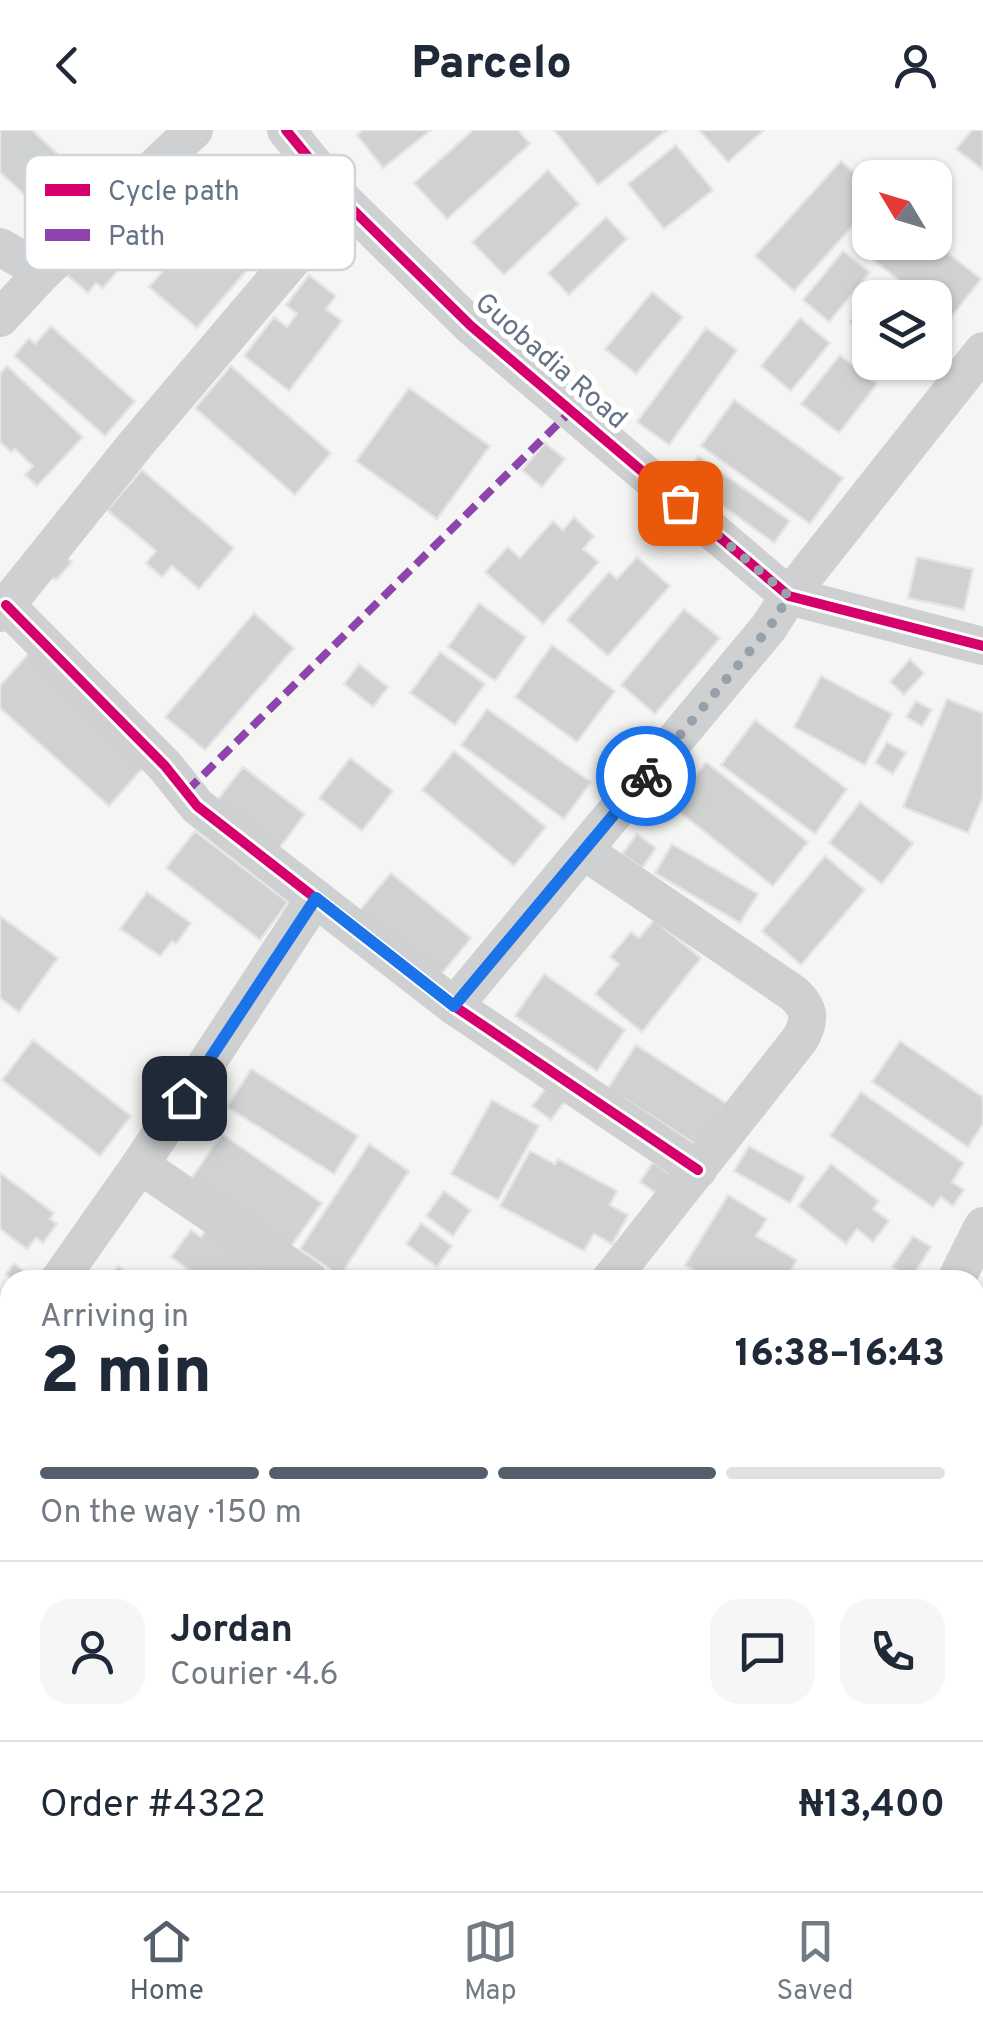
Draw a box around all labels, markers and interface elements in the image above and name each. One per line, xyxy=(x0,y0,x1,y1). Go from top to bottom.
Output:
text: Parcelo xyxy=(411,37,572,94)
icon: back xyxy=(40,38,95,93)
icon: person xyxy=(888,38,943,93)
legend xyxy=(25,155,355,270)
north arrow xyxy=(852,160,952,260)
map controls xyxy=(852,160,952,380)
text: Cycle path xyxy=(108,175,240,211)
text: Path xyxy=(108,220,165,256)
button: layers xyxy=(852,280,952,380)
street label: Guobadia Road xyxy=(466,286,634,438)
pin xyxy=(638,461,723,546)
icon: bag xyxy=(653,476,708,531)
courier xyxy=(596,726,696,826)
icon: bike xyxy=(619,749,674,804)
pin xyxy=(142,1056,227,1141)
icon: home xyxy=(157,1071,212,1126)
text: Arriving in xyxy=(40,1298,189,1338)
text: 16:38–16:43 xyxy=(735,1331,945,1380)
text: 2 min xyxy=(40,1334,212,1416)
text: On the way · 150 m xyxy=(40,1494,302,1534)
button: person xyxy=(40,1599,145,1704)
button: chat xyxy=(710,1599,815,1704)
button: phone xyxy=(840,1599,945,1704)
text: Jordan xyxy=(170,1607,293,1656)
text: Courier · 4.6 xyxy=(170,1656,339,1696)
text: Order #4322 xyxy=(40,1782,266,1831)
text: ₦13,400 xyxy=(798,1782,945,1831)
tab: Home xyxy=(129,1914,204,2010)
tab: Map xyxy=(463,1914,518,2010)
tab: Saved xyxy=(777,1914,854,2010)

